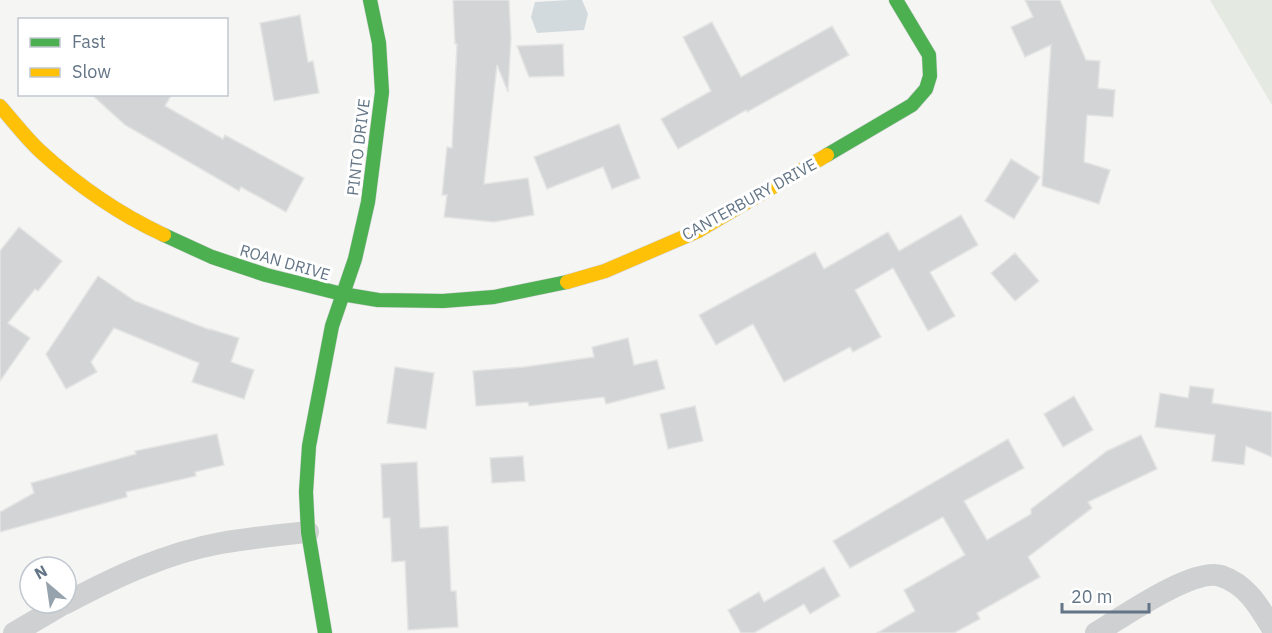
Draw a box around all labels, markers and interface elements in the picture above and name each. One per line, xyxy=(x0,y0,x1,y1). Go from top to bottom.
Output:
legend xyxy=(18,18,228,96)
text: Fast xyxy=(72,30,106,53)
text: Slow xyxy=(72,60,111,83)
street label: PINTO DRIVE xyxy=(342,97,374,197)
street label: CANTERBURY DRIVE xyxy=(678,154,820,244)
street label: ROAN DRIVE xyxy=(238,240,332,284)
north arrow xyxy=(18,555,78,615)
text: N xyxy=(31,560,51,583)
scale bar xyxy=(1062,576,1149,614)
text: 20 m xyxy=(1071,585,1113,608)

